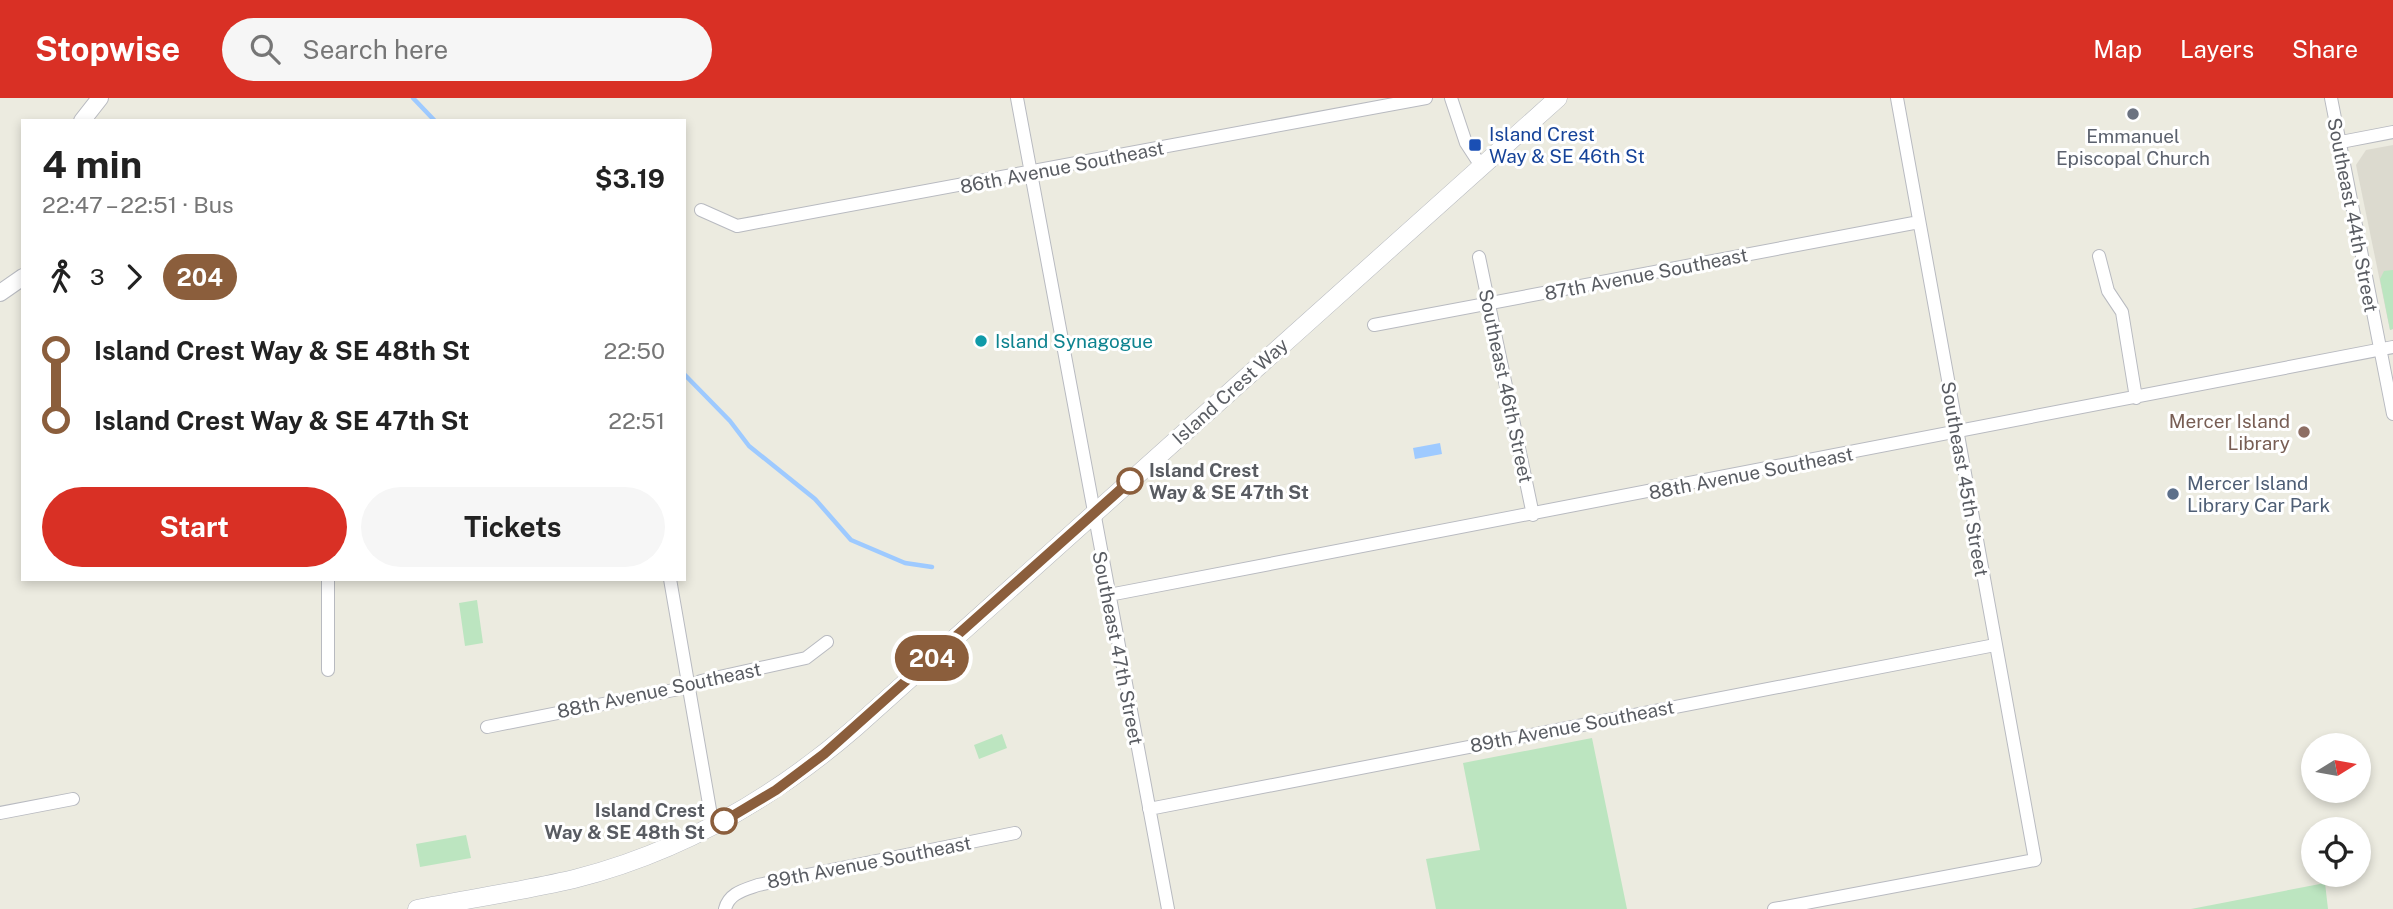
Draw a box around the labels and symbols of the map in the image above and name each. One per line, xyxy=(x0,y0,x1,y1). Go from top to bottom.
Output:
marker: Emmanuel Episcopal Church xyxy=(2125,106,2141,122)
street label: Southeast 44th Street xyxy=(2323,116,2383,314)
place label: Island Crest Way & SE 46th St xyxy=(1489,123,1645,167)
place label: Emmanuel Episcopal Church xyxy=(2056,125,2210,169)
street label: 86th Avenue Southeast xyxy=(958,136,1166,198)
marker: Island Crest Way & SE 46th St xyxy=(1467,137,1483,153)
street label: 87th Avenue Southeast xyxy=(1542,243,1750,305)
street label: Southeast 46th Street xyxy=(1475,287,1537,485)
place label: Island Synagogue xyxy=(995,330,1153,352)
marker: Island Synagogue xyxy=(973,333,989,349)
street label: Island Crest Way xyxy=(1168,333,1292,449)
street label: Southeast 45th Street xyxy=(1937,380,1993,578)
place label: Mercer Island Library xyxy=(2169,410,2290,454)
marker: Mercer Island Library xyxy=(2296,424,2312,440)
street label: 88th Avenue Southeast xyxy=(1647,442,1855,504)
place label: Island Crest Way & SE 47th St xyxy=(1149,459,1309,503)
marker: Island Crest Way & SE 47th St xyxy=(1117,468,1143,494)
place label: Mercer Island Library Car Park xyxy=(2187,472,2330,516)
marker: Mercer Island Library Car Park xyxy=(2165,486,2181,502)
street label: Southeast 47th Street xyxy=(1088,549,1148,747)
line badge: 204 xyxy=(892,635,972,681)
street label: 88th Avenue Southeast xyxy=(555,658,763,722)
street label: 89th Avenue Southeast xyxy=(1468,695,1676,757)
north arrow xyxy=(2301,733,2371,803)
place label: Island Crest Way & SE 48th St xyxy=(544,799,705,843)
marker: Island Crest Way & SE 48th St xyxy=(711,808,737,834)
street label: 89th Avenue Southeast xyxy=(765,831,973,893)

